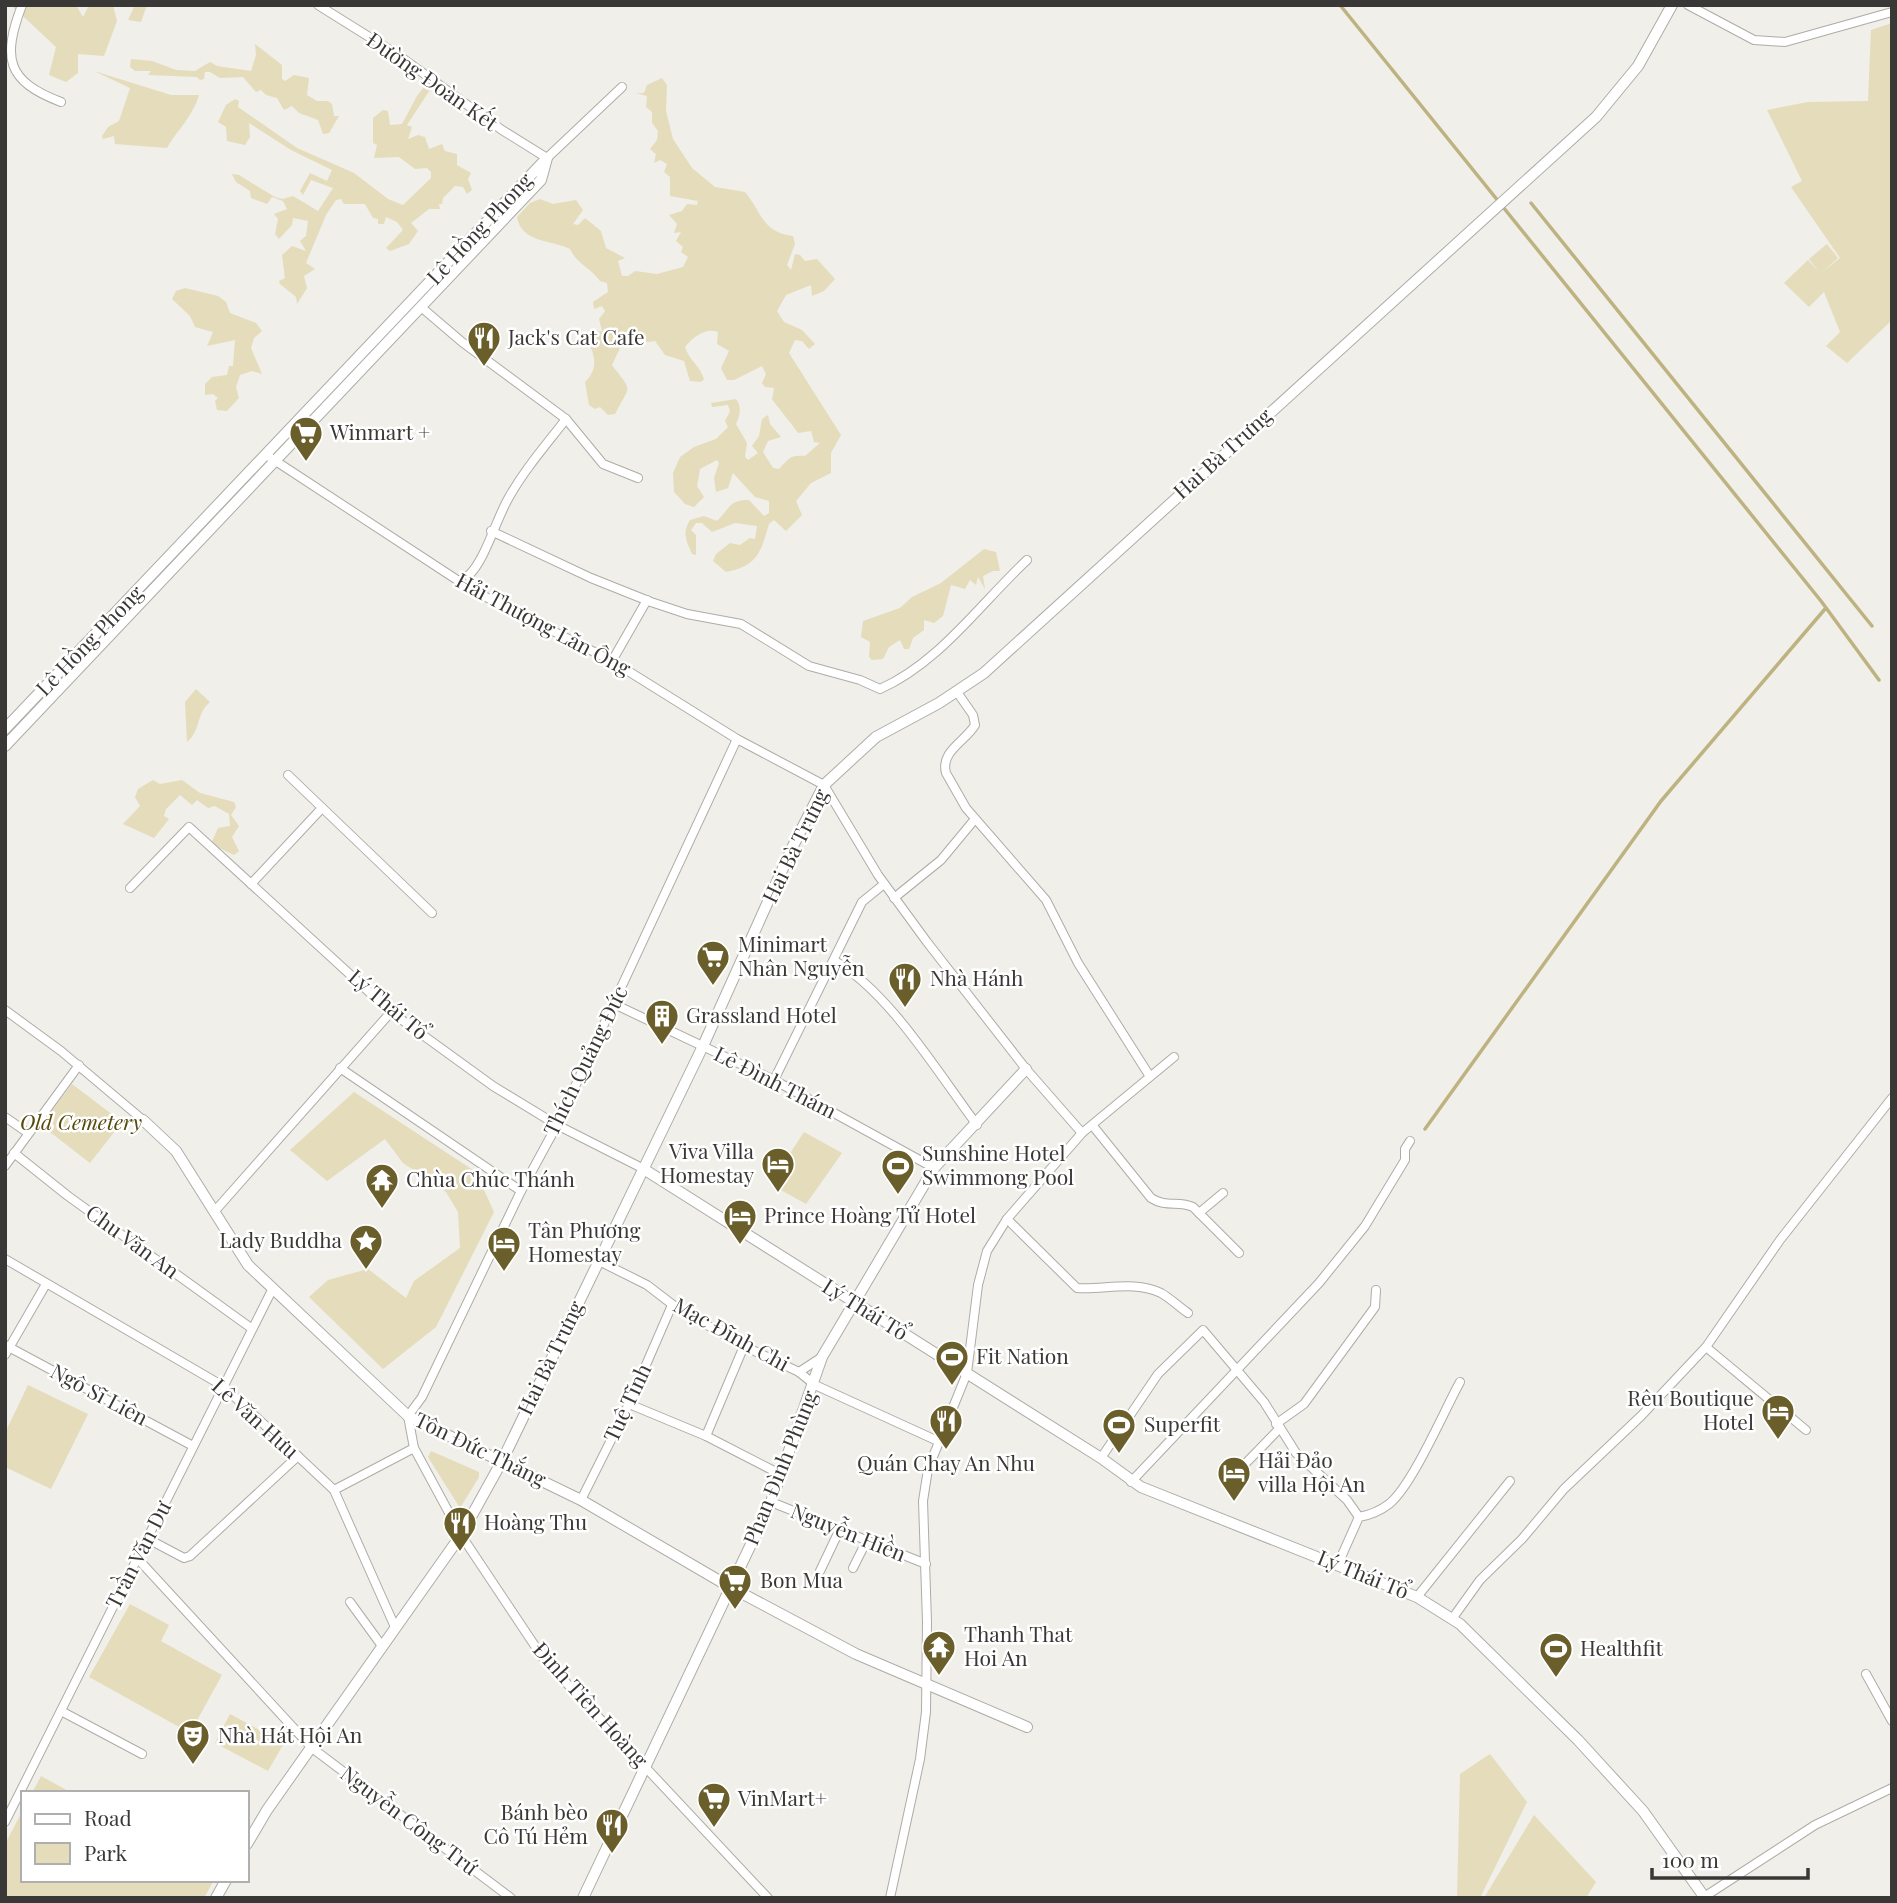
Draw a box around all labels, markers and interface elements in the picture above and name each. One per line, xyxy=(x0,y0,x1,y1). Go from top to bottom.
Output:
street label: Đường Đoàn Kết xyxy=(362,25,505,136)
street label: Lê Hồng Phong xyxy=(419,166,538,290)
restaurant icon: Jack's Cat Cafe xyxy=(465,319,503,368)
place label: Jack's Cat Cafe xyxy=(507,322,645,350)
street label: Hai Bà Trưng xyxy=(1166,401,1277,504)
supermarket icon: Winmart + xyxy=(287,414,325,463)
place label: Winmart + xyxy=(329,417,430,445)
street label: Hải Thượng Lãn Ông xyxy=(452,565,636,681)
street label: Lê Hồng Phong xyxy=(29,578,148,701)
street label: Hai Bà Trưng xyxy=(755,783,834,907)
place label: Minimart Nhân Nguyễn xyxy=(738,929,865,981)
supermarket icon: Minimart Nhân Nguyễn xyxy=(694,938,732,987)
restaurant icon: Nhà Hánh xyxy=(886,960,924,1009)
street label: Lý Thái Tổ xyxy=(343,962,436,1046)
place label: Nhà Hánh xyxy=(930,963,1024,991)
street label: Thích Quảng Đức xyxy=(536,980,633,1140)
building icon: Grassland Hotel xyxy=(643,997,681,1046)
place label: Grassland Hotel xyxy=(686,1000,837,1028)
street label: Lê Đình Thám xyxy=(710,1038,842,1124)
park label: Old Cemetery xyxy=(20,1107,142,1135)
place label: Viva Villa Homestay xyxy=(660,1136,755,1188)
place label: Sunshine Hotel Swimmong Pool xyxy=(922,1138,1074,1190)
hotel icon: Viva Villa Homestay xyxy=(759,1145,797,1194)
sports icon: Sunshine Hotel Swimmong Pool xyxy=(879,1147,917,1196)
temple icon: Chùa Chúc Thánh xyxy=(363,1161,401,1210)
place label: Chùa Chúc Thánh xyxy=(406,1164,576,1192)
street label: Chu Văn An xyxy=(81,1197,186,1284)
hotel icon: Prince Hoàng Tử Hotel xyxy=(721,1197,759,1246)
place label: Prince Hoàng Tử Hotel xyxy=(764,1200,976,1228)
place label: Tân Phương Homestay xyxy=(528,1215,641,1267)
place icon: Lady Buddha xyxy=(347,1222,385,1271)
hotel icon: Tân Phương Homestay xyxy=(485,1224,523,1273)
place label: Lady Buddha xyxy=(219,1225,343,1253)
street label: Lý Thái Tổ xyxy=(818,1271,915,1346)
street label: Mạc Đĩnh Chi xyxy=(669,1290,795,1377)
street label: Hai Bà Trưng xyxy=(510,1295,589,1419)
sports icon: Fit Nation xyxy=(933,1338,971,1387)
place label: Fit Nation xyxy=(976,1341,1069,1369)
street label: Ngô Sĩ Liên xyxy=(46,1356,154,1431)
street label: Tuệ Tĩnh xyxy=(596,1358,657,1446)
street label: Lê Văn Hưu xyxy=(207,1371,306,1464)
place label: Rêu Boutique Hotel xyxy=(1627,1383,1754,1435)
street label: Phan Đình Phùng xyxy=(735,1386,823,1549)
hotel icon: Rêu Boutique Hotel xyxy=(1759,1392,1797,1441)
restaurant icon: Quán Chay An Nhu xyxy=(927,1402,965,1451)
street label: Tôn Đức Thắng xyxy=(411,1404,551,1492)
sports icon: Superfit xyxy=(1100,1406,1138,1455)
place label: Superfit xyxy=(1144,1409,1221,1437)
place label: Hải Đảo villa Hội An xyxy=(1257,1445,1366,1497)
place label: Quán Chay An Nhu xyxy=(857,1448,1035,1476)
hotel icon: Hải Đảo villa Hội An xyxy=(1215,1454,1253,1503)
street label: Trần Văn Dư xyxy=(98,1495,177,1613)
street label: Nguyễn Hiền xyxy=(787,1495,911,1567)
restaurant icon: Hoàng Thu xyxy=(441,1504,479,1553)
place label: Hoàng Thu xyxy=(484,1507,587,1535)
street label: Lý Thái Tổ xyxy=(1314,1542,1415,1605)
supermarket icon: Bon Mua xyxy=(716,1562,754,1611)
place label: Bon Mua xyxy=(760,1565,844,1593)
place label: Thanh That Hoi An xyxy=(964,1619,1073,1671)
temple icon: Thanh That Hoi An xyxy=(920,1628,958,1677)
sports icon: Healthfit xyxy=(1537,1630,1575,1679)
place label: Healthfit xyxy=(1580,1633,1663,1661)
street label: Đinh Tiên Hoàng xyxy=(528,1635,655,1772)
theatre icon: Nhà Hát Hội An xyxy=(174,1717,212,1766)
place label: Nhà Hát Hội An xyxy=(218,1720,363,1748)
street label: Nguyễn Công Trứ xyxy=(336,1758,485,1881)
supermarket icon: VinMart+ xyxy=(695,1780,733,1829)
place label: VinMart+ xyxy=(737,1783,827,1811)
legend xyxy=(21,1791,248,1882)
place label: Bánh bèo Cô Tú Hẻm xyxy=(484,1797,588,1849)
text: Road xyxy=(84,1803,132,1831)
restaurant icon: Bánh bèo Cô Tú Hẻm xyxy=(593,1806,631,1855)
scale bar xyxy=(1652,1836,1808,1880)
text: Park xyxy=(84,1838,128,1866)
text: 100 m xyxy=(1662,1845,1719,1873)

